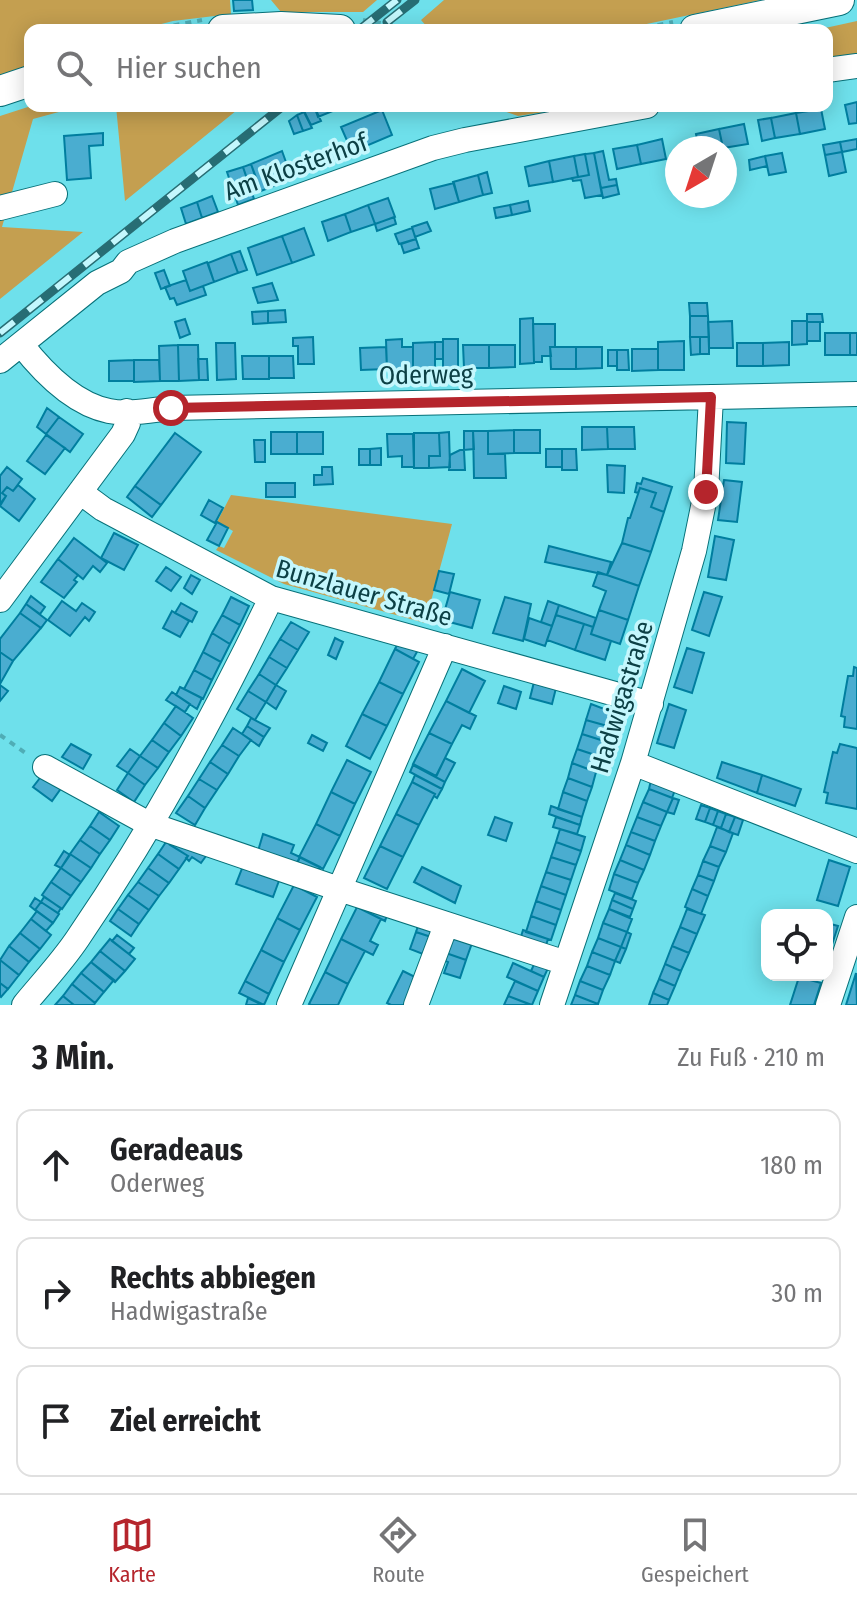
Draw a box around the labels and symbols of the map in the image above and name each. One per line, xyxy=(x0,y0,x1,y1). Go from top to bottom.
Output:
street label: Am Klosterhof xyxy=(220,126,374,207)
north arrow xyxy=(665,136,737,208)
street label: Oderweg xyxy=(379,359,474,391)
route start xyxy=(153,390,189,426)
route end xyxy=(688,474,724,510)
street label: Bunzlauer Straße xyxy=(272,553,456,633)
street label: Hadwigastraße xyxy=(584,617,660,777)

